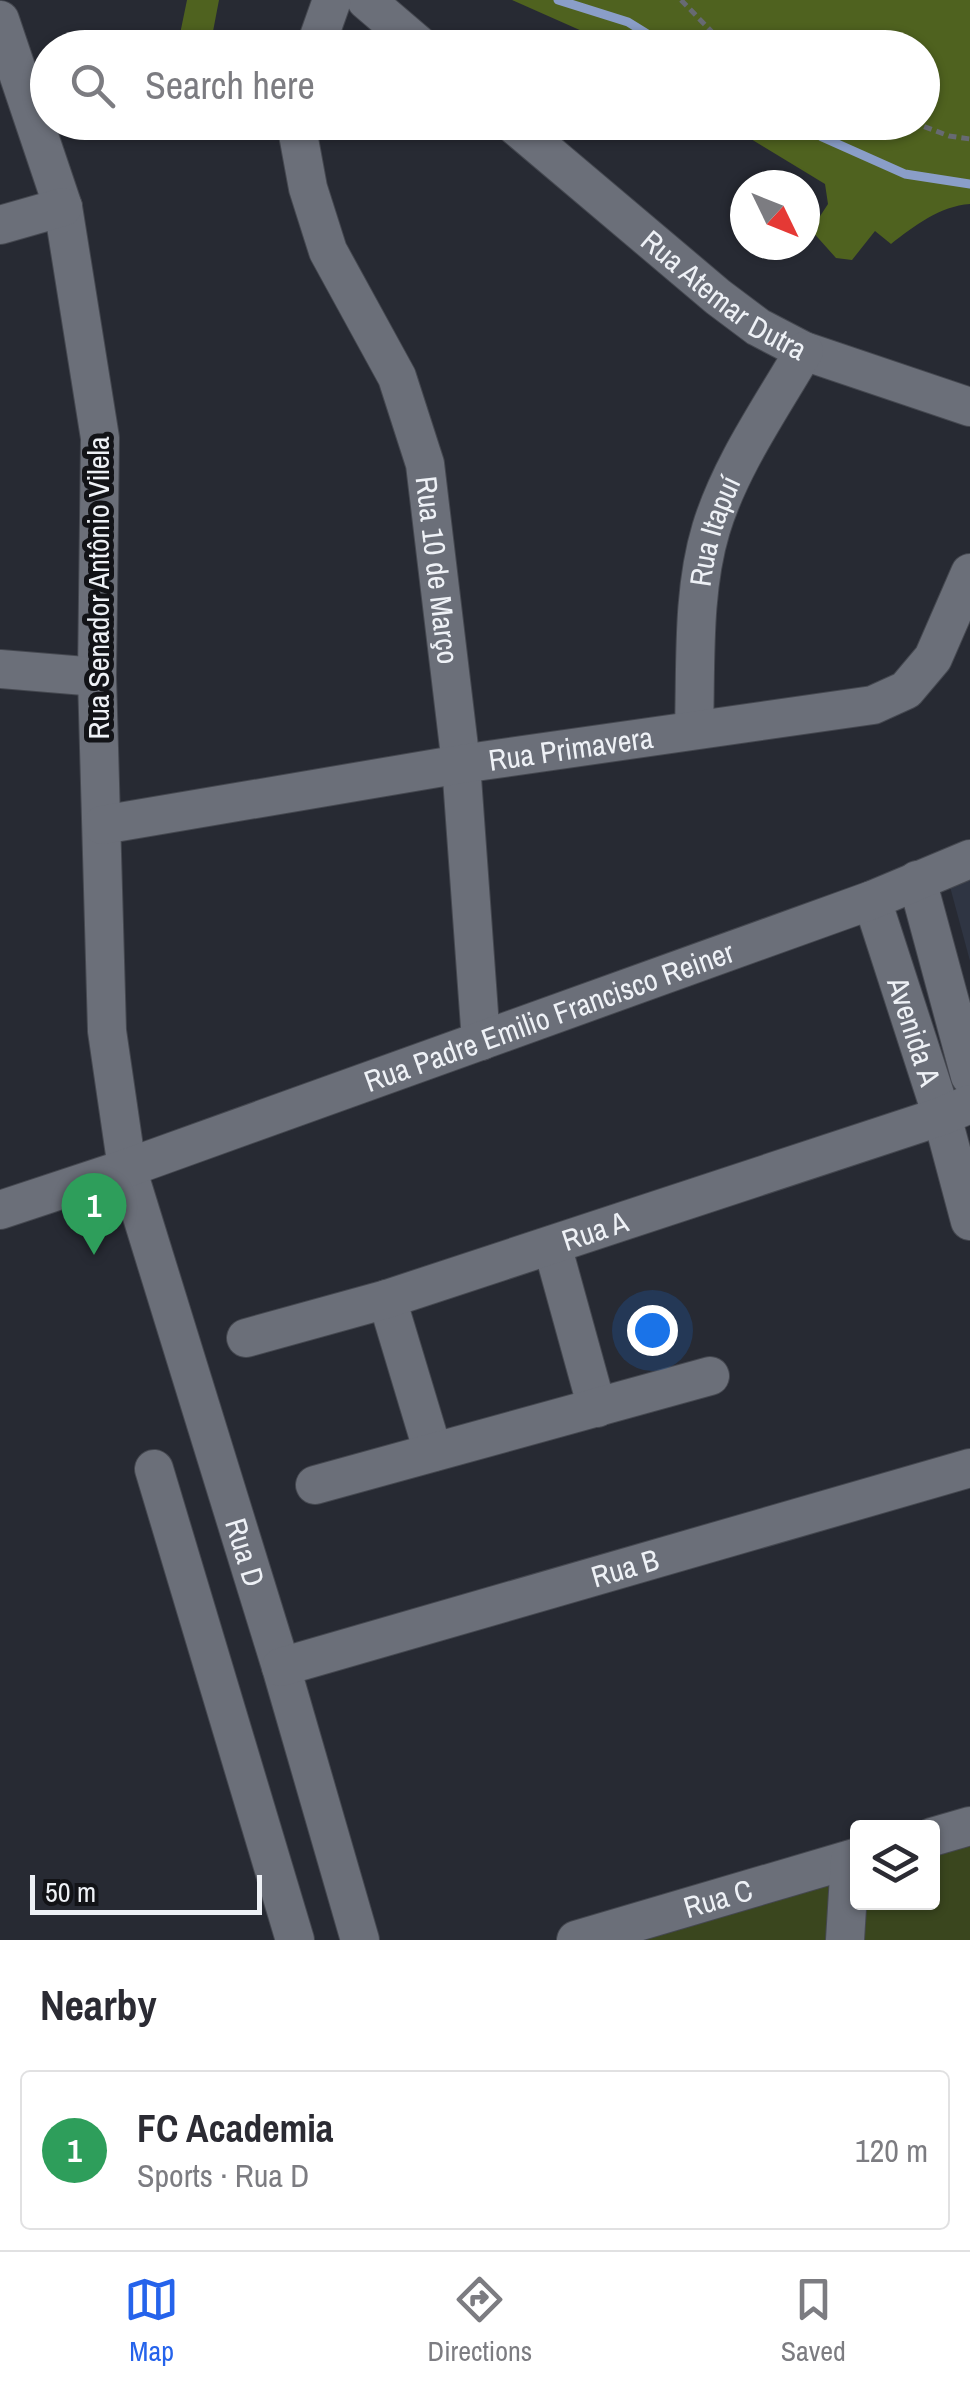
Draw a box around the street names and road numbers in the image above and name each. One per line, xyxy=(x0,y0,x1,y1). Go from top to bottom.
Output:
street label: Rua Atemar Dutra xyxy=(633,221,814,369)
street label: Rua Senador Antônio Vilela xyxy=(78,436,118,740)
street label: Rua Itapuí xyxy=(680,469,749,589)
street label: Rua 10 de Março xyxy=(407,474,469,666)
street label: Rua Primavera xyxy=(486,717,656,780)
street label: Rua Padre Emilio Francisco Reiner xyxy=(359,931,740,1101)
street label: Avenida A xyxy=(878,971,951,1091)
street label: Rua A xyxy=(557,1201,633,1260)
street label: Rua D xyxy=(216,1513,275,1591)
street label: Rua B xyxy=(587,1539,663,1596)
street label: Rua C xyxy=(679,1869,757,1927)

